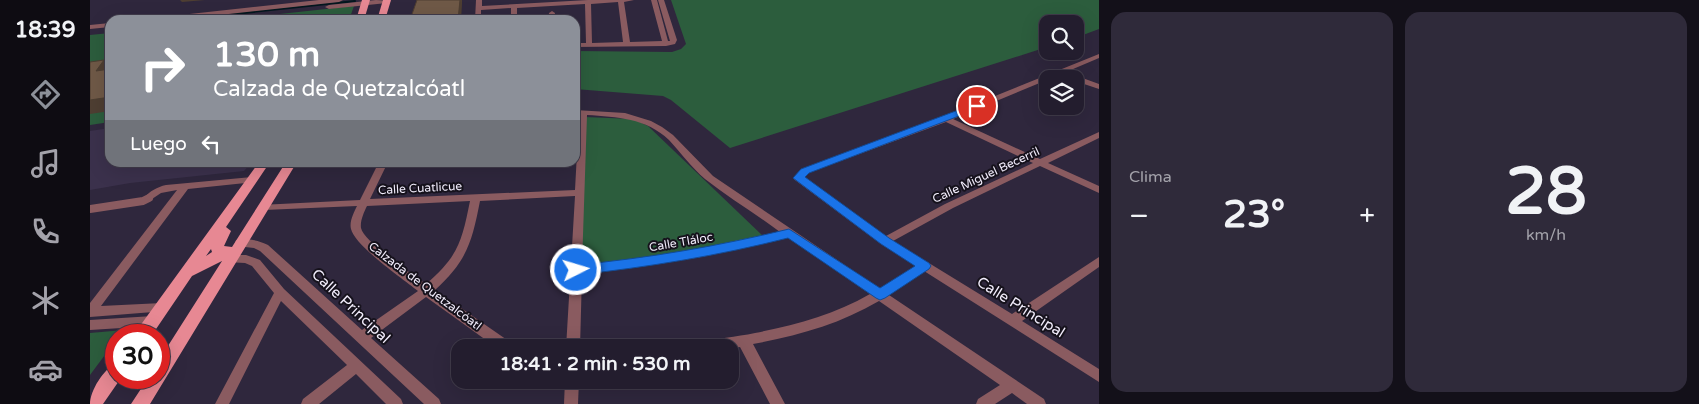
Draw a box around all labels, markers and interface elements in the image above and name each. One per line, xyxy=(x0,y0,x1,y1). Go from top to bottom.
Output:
map controls xyxy=(1039,15,1084,115)
button: search xyxy=(1039,15,1084,60)
text: 18:39 xyxy=(15,17,75,43)
text: 130 m xyxy=(213,34,320,76)
icon: right xyxy=(130,35,195,100)
button: layers xyxy=(1039,70,1084,115)
text: Calzada de Quetzalcóatl xyxy=(213,76,465,102)
icon: directions xyxy=(28,77,63,112)
pin xyxy=(956,85,998,127)
icon: arrive xyxy=(963,92,991,120)
icon: left xyxy=(197,130,225,158)
text: Luego xyxy=(130,133,187,155)
street label: Calle Miguel Becerril xyxy=(930,144,1042,206)
icon: music xyxy=(28,146,63,181)
text: 28 xyxy=(1505,153,1587,232)
text: Clima xyxy=(1129,167,1172,187)
street label: Calle Cuatlicue xyxy=(378,179,463,197)
text: 23° xyxy=(1223,192,1285,238)
text: − xyxy=(1129,199,1149,233)
text: + xyxy=(1359,199,1375,233)
icon: phone xyxy=(28,214,63,249)
text: km/h xyxy=(1526,225,1566,245)
street label: Calle Tláloc xyxy=(648,229,714,255)
street label: Calzada de Quetzalcóatl xyxy=(366,239,484,333)
position arrow xyxy=(549,243,601,295)
street label: Calle Principal xyxy=(308,265,394,347)
street label: Calle Principal xyxy=(974,273,1068,341)
icon: climate xyxy=(28,283,63,318)
speed limit sign: 30 xyxy=(105,324,170,389)
icon: car xyxy=(28,352,63,387)
text: 18:41 · 2 min · 530 m xyxy=(499,353,691,375)

